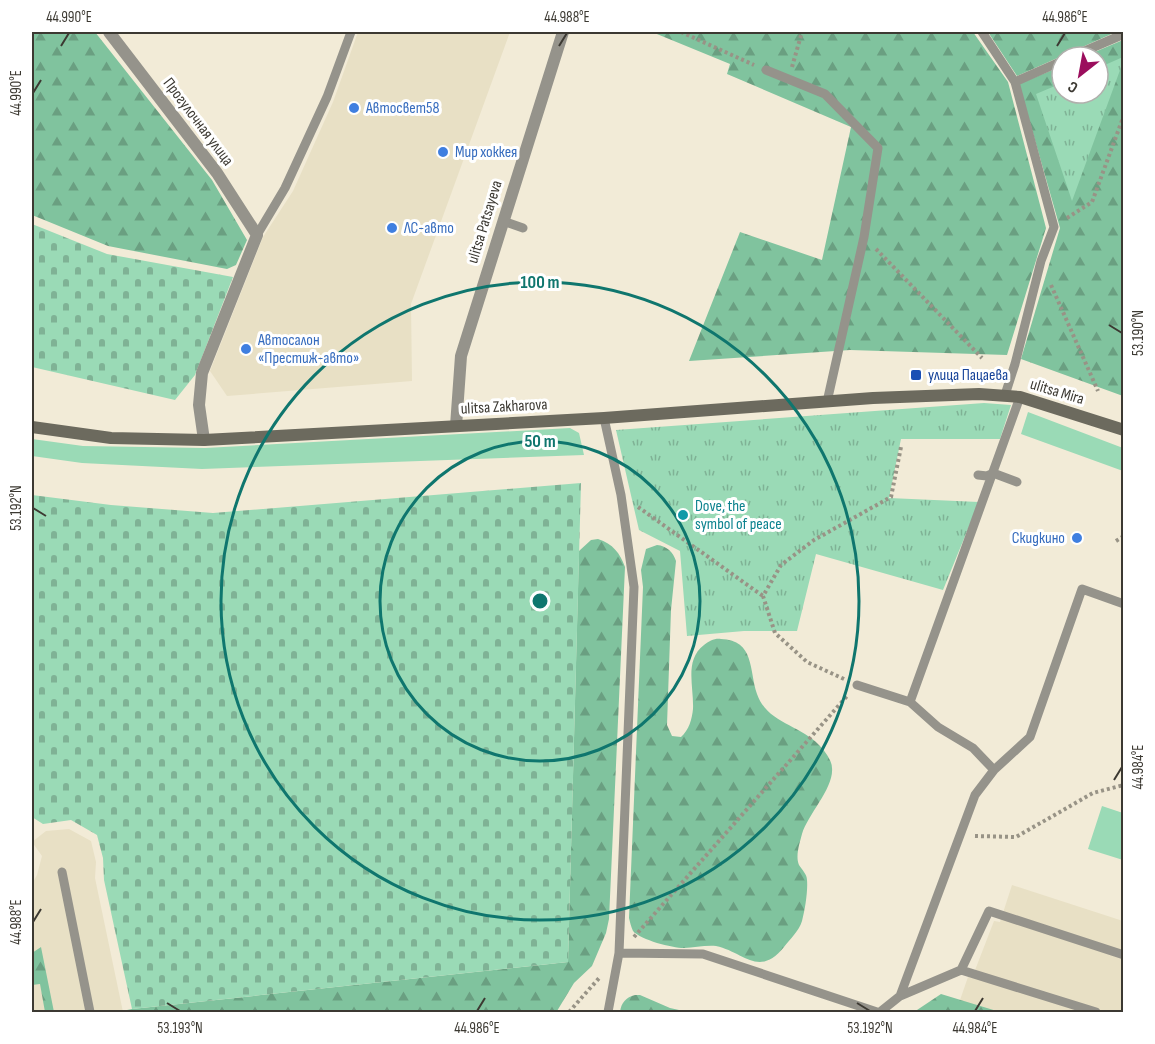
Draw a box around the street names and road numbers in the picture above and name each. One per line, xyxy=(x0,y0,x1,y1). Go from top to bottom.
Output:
street label: Прогулочная улица xyxy=(159,74,237,170)
street label: ulitsa Patsayeva xyxy=(463,178,507,266)
street label: ulitsa Mira xyxy=(1028,375,1086,409)
street label: ulitsa Zakharova xyxy=(460,395,548,419)

